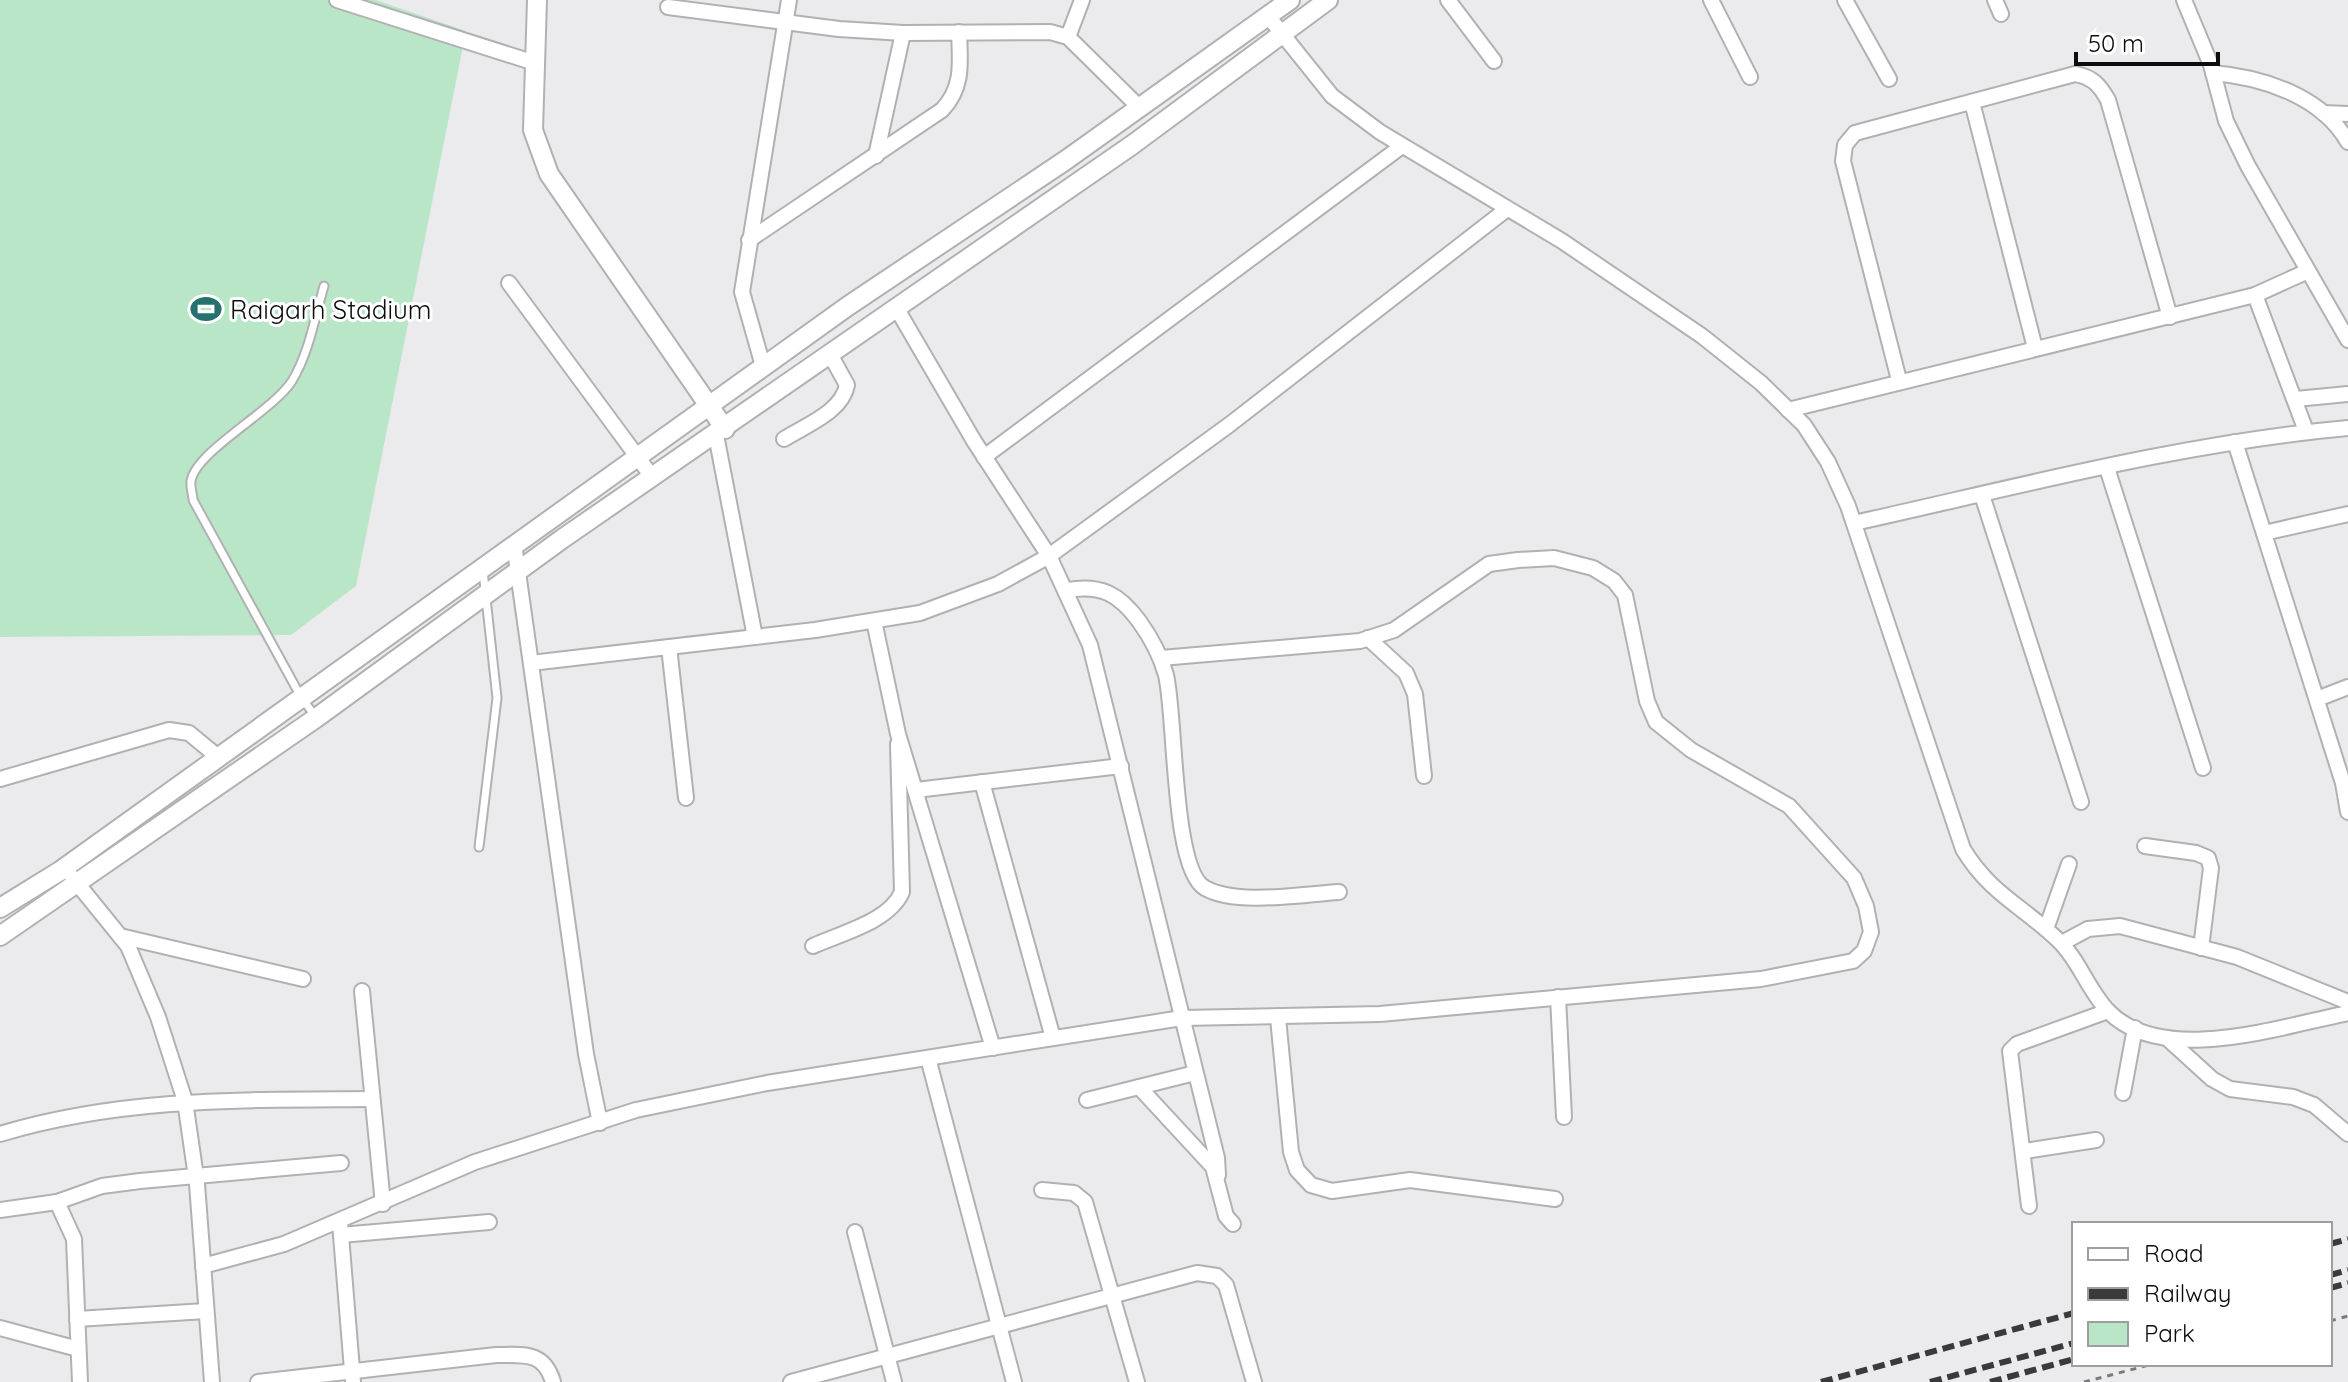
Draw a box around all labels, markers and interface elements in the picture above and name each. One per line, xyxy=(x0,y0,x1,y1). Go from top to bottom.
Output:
scale bar xyxy=(2076,16,2218,66)
text: 50 m xyxy=(2088,28,2144,58)
sports icon: Raigarh Stadium xyxy=(189,292,223,326)
place label: Raigarh Stadium xyxy=(230,293,432,326)
legend xyxy=(2072,1222,2332,1366)
text: Road xyxy=(2144,1238,2204,1268)
text: Railway xyxy=(2144,1278,2231,1308)
text: Park xyxy=(2144,1318,2195,1348)

